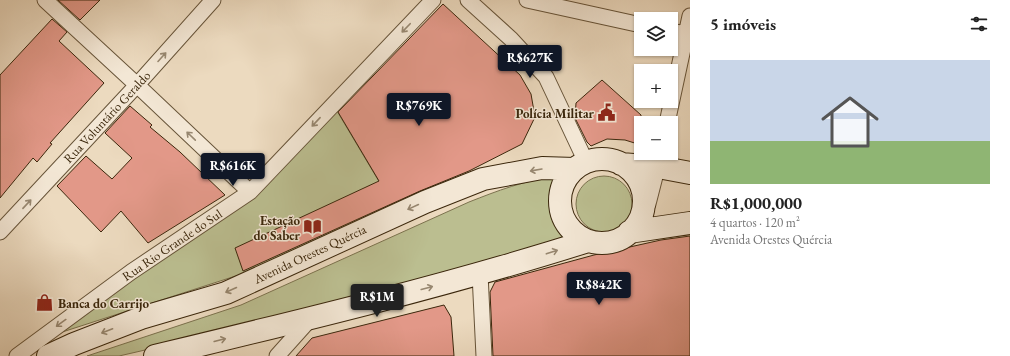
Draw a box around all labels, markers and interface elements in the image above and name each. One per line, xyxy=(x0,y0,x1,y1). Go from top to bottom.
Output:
map controls xyxy=(634,12,678,160)
button: layers xyxy=(634,12,678,56)
text: 5 imóveis xyxy=(710,13,776,35)
icon: filters xyxy=(968,13,990,35)
one-way arrow xyxy=(401,23,410,33)
pin: R$627K xyxy=(497,45,563,79)
text: R$627K xyxy=(507,49,553,66)
one-way arrow xyxy=(158,52,167,62)
button: + xyxy=(634,64,678,108)
street label: Rua Voluntário Geraldo xyxy=(60,67,154,167)
icon: home xyxy=(814,86,886,158)
pin: R$769K xyxy=(386,93,452,127)
text: R$769K xyxy=(396,97,442,114)
public building icon: Polícia Militar xyxy=(597,103,617,123)
place label: Polícia Militar xyxy=(515,105,595,122)
button: − xyxy=(634,116,678,160)
one-way arrow xyxy=(311,117,321,127)
one-way arrow xyxy=(186,131,196,141)
pin: R$616K xyxy=(200,153,266,187)
text: R$616K xyxy=(210,157,256,174)
one-way arrow xyxy=(530,166,543,174)
text: R$1,000,000 xyxy=(710,192,802,214)
one-way arrow xyxy=(22,199,31,209)
one-way arrow xyxy=(407,204,419,211)
street label: Rua Rio Grande do Sul xyxy=(119,205,225,285)
place label: Estação do Saber xyxy=(253,212,301,244)
text: 4 quartos · 120 m² xyxy=(710,214,800,231)
library icon: Estação do Saber xyxy=(303,217,323,237)
street label: Avenida Orestes Quércia xyxy=(250,220,370,288)
text: Avenida Orestes Quércia xyxy=(710,231,832,248)
one-way arrow xyxy=(546,248,559,255)
pin: R$842K xyxy=(566,272,632,306)
text: R$842K xyxy=(576,276,622,293)
one-way arrow xyxy=(420,283,433,291)
pin: R$1M xyxy=(353,284,401,318)
one-way arrow xyxy=(225,287,237,295)
text: R$1M xyxy=(360,288,394,305)
shop icon: Banca do Carrijo xyxy=(35,293,55,313)
place label: Banca do Carrijo xyxy=(58,295,150,312)
one-way arrow xyxy=(56,319,67,327)
one-way arrow xyxy=(102,328,114,336)
one-way arrow xyxy=(213,336,226,344)

